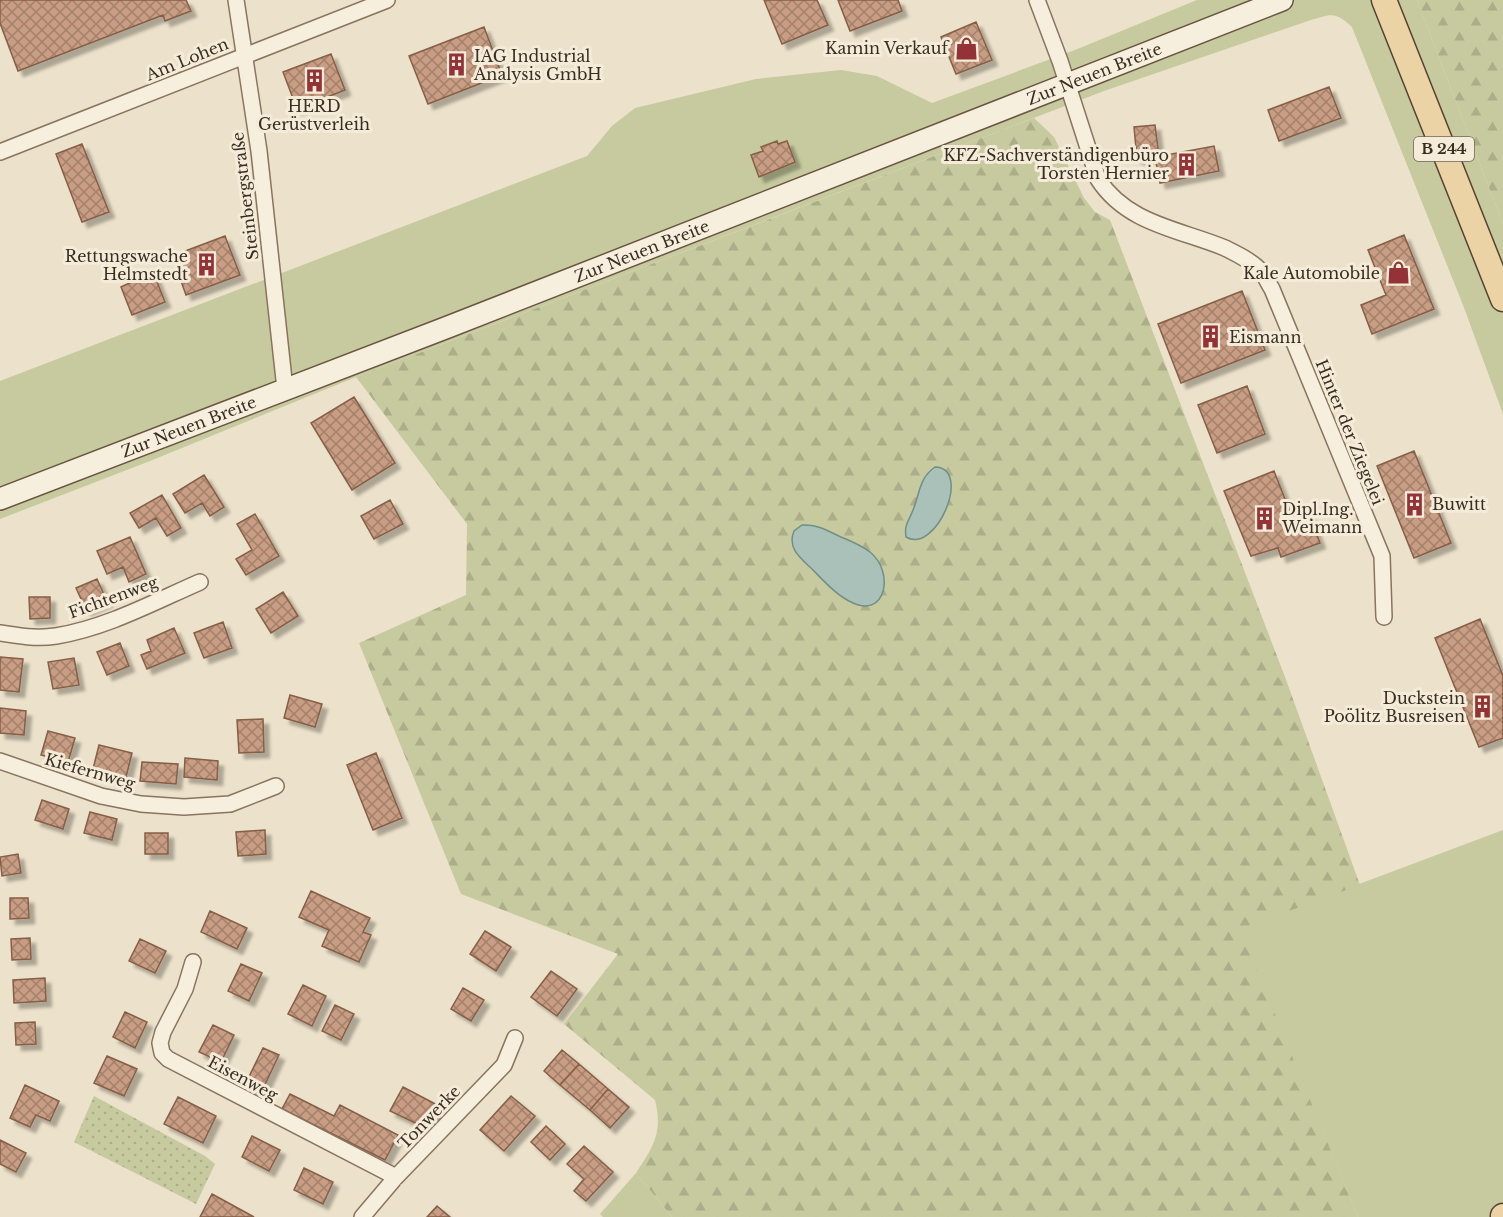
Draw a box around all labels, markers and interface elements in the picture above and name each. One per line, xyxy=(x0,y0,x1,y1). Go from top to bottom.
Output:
street label: Am Lohen xyxy=(142,33,231,85)
shop icon: Kamin Verkauf xyxy=(953,35,979,61)
place label: Kamin Verkauf xyxy=(825,38,950,58)
street label: Zur Neuen Breite xyxy=(1024,38,1164,109)
place label: IAG Industrial Analysis GmbH xyxy=(473,46,602,84)
building icon: IAG Industrial Analysis GmbH xyxy=(443,52,469,78)
building icon: HERD Gerüstverleih xyxy=(301,68,327,94)
place label: HERD Gerüstverleih xyxy=(258,96,370,134)
street label: Steinbergstraße xyxy=(227,131,263,261)
road number: B 244 xyxy=(1414,137,1474,161)
place label: KFZ-Sachverständigenbüro Torsten Hernier xyxy=(943,145,1169,183)
building icon: KFZ-Sachverständigenbüro Torsten Hernier xyxy=(1174,151,1200,177)
street label: Zur Neuen Breite xyxy=(572,216,712,286)
place label: Rettungswache Helmstedt xyxy=(65,246,188,284)
building icon: Rettungswache Helmstedt xyxy=(193,252,219,278)
shop icon: Kale Automobile xyxy=(1385,260,1411,286)
place label: Kale Automobile xyxy=(1243,263,1380,283)
building icon: Eismann xyxy=(1198,324,1224,350)
place label: Eismann xyxy=(1229,327,1301,347)
street label: Hinter der Ziegelei xyxy=(1312,356,1389,508)
street label: Zur Neuen Breite xyxy=(118,392,259,462)
building icon: Buwitt xyxy=(1401,491,1427,517)
place label: Buwitt xyxy=(1432,494,1486,514)
place label: Dipl.Ing. Weimann xyxy=(1281,499,1362,537)
building icon: Dipl.Ing. Weimann xyxy=(1251,505,1277,531)
street label: Fichtenweg xyxy=(66,571,161,622)
place label: Duckstein Poölitz Busreisen xyxy=(1324,688,1465,726)
building icon: Duckstein Poölitz Busreisen xyxy=(1470,694,1496,720)
street label: Kiefernweg xyxy=(42,749,138,794)
street label: Eisenweg xyxy=(205,1051,282,1105)
street label: Tonwerke xyxy=(394,1081,464,1153)

